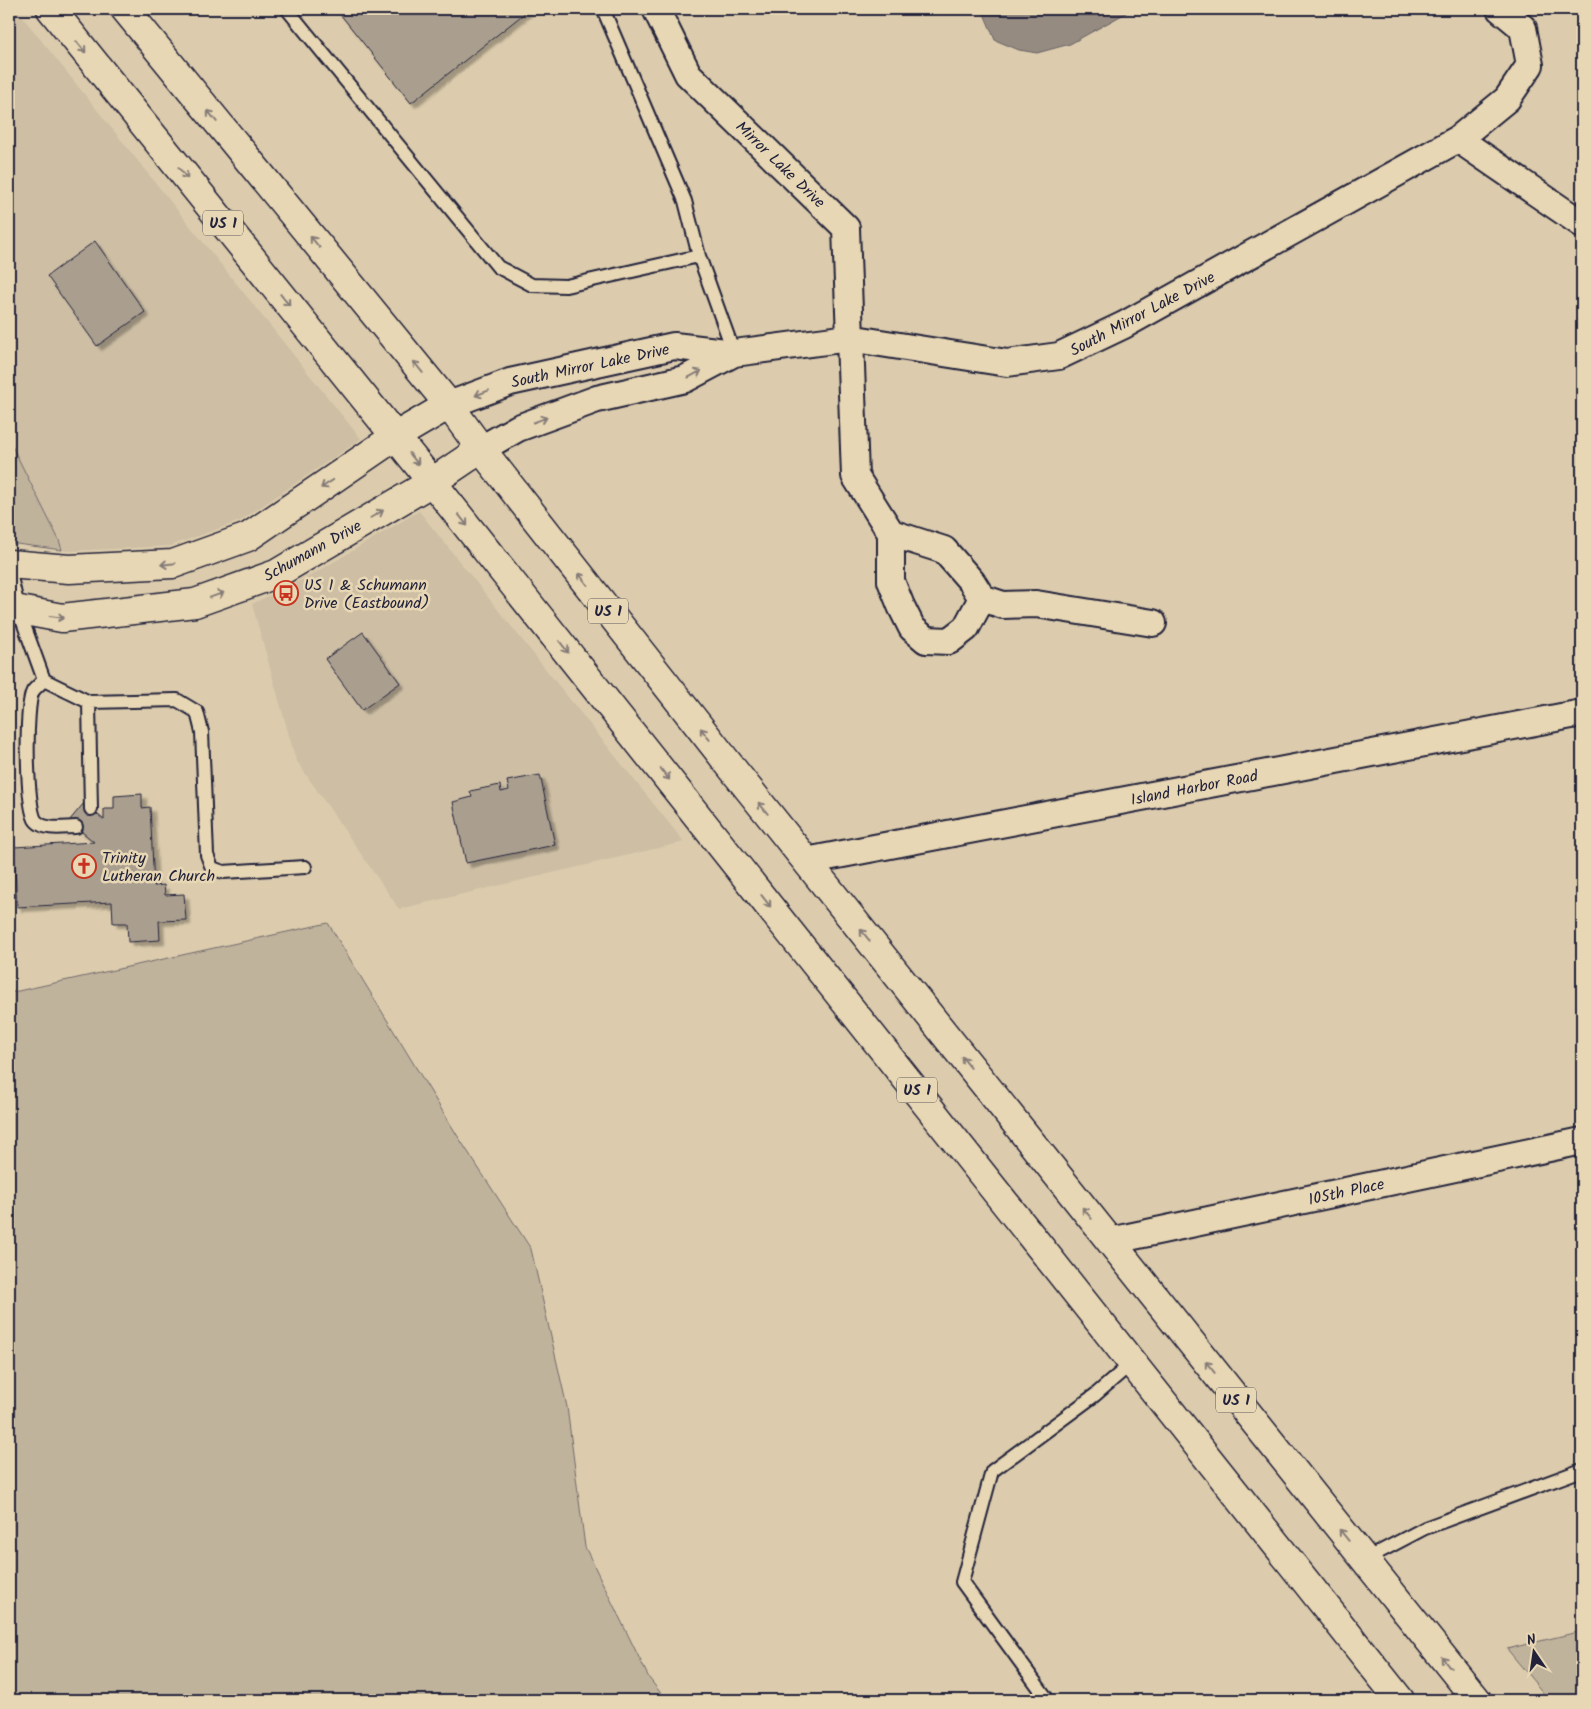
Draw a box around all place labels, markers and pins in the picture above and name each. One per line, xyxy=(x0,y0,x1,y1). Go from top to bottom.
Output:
place label: US 1 & Schumann Drive (Eastbound) xyxy=(304,573,429,616)
bus stop icon: US 1 & Schumann Drive (Eastbound) xyxy=(273,580,299,606)
place label: Trinity Lutheran Church xyxy=(102,846,215,889)
church icon: Trinity Lutheran Church xyxy=(71,853,97,879)

